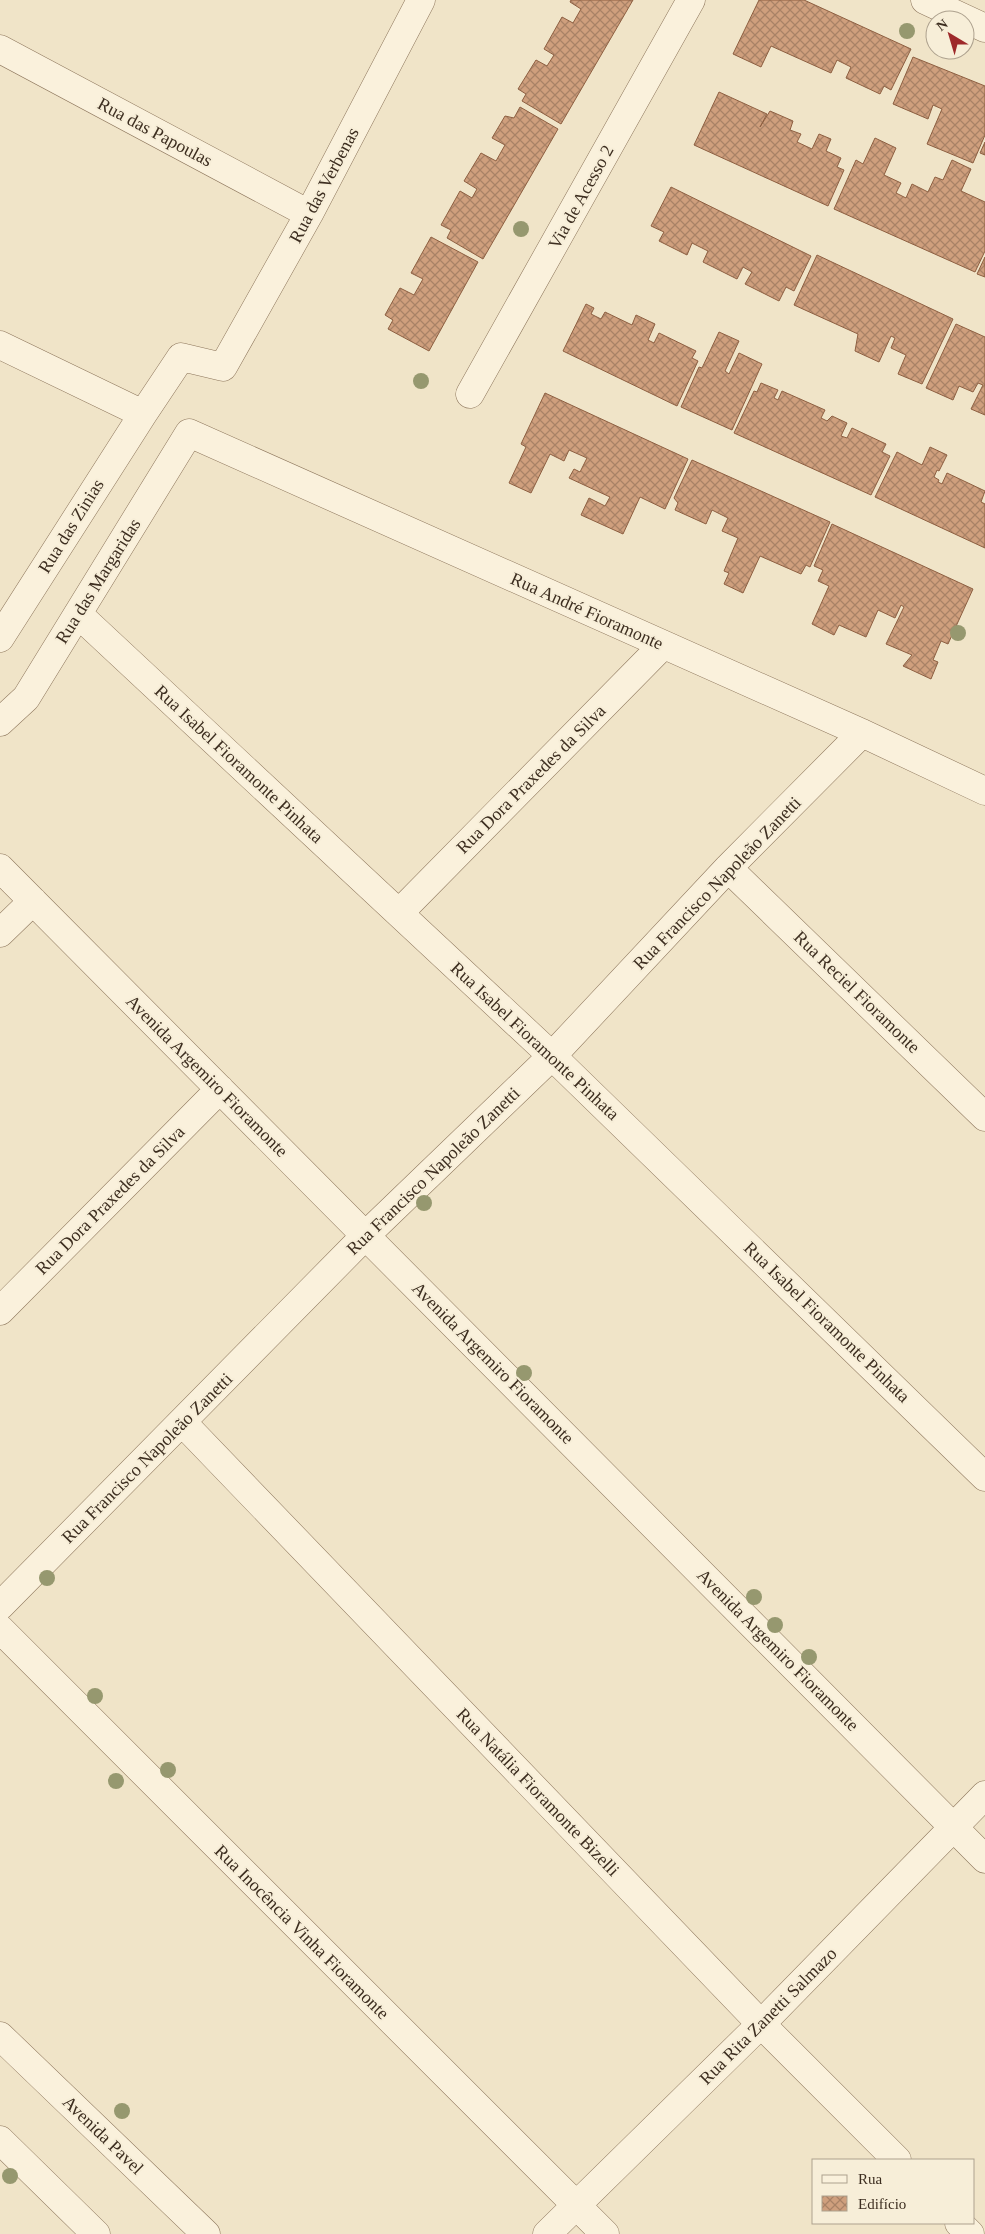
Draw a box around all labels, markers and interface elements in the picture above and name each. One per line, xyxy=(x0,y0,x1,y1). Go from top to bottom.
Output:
north arrow xyxy=(925,10,975,60)
text: N xyxy=(934,16,951,34)
street label: Rua das Papoulas xyxy=(94,93,216,171)
street label: Rua das Verbenas xyxy=(285,124,363,246)
street label: Via de Acesso 2 xyxy=(544,142,618,252)
street label: Rua das Zinias xyxy=(34,475,108,577)
street label: Rua das Margaridas xyxy=(51,515,145,647)
street label: Rua André Fioramonte xyxy=(508,568,666,654)
street label: Rua Isabel Fioramonte Pinhata xyxy=(151,681,327,847)
street label: Rua Dora Praxedes da Silva xyxy=(453,701,609,857)
street label: Rua Francisco Napoleão Zanetti xyxy=(629,792,805,974)
street label: Rua Reciel Fioramonte xyxy=(790,927,924,1057)
street label: Rua Isabel Fioramonte Pinhata xyxy=(447,958,623,1124)
street label: Avenida Argemiro Fioramonte xyxy=(122,991,292,1161)
street label: Rua Francisco Napoleão Zanetti xyxy=(342,1083,524,1259)
street label: Rua Dora Praxedes da Silva xyxy=(32,1122,188,1278)
street label: Rua Isabel Fioramonte Pinhata xyxy=(740,1238,914,1406)
street label: Avenida Argemiro Fioramonte xyxy=(408,1278,578,1448)
street label: Rua Francisco Napoleão Zanetti xyxy=(58,1369,236,1547)
street label: Avenida Argemiro Fioramonte xyxy=(693,1565,863,1735)
street label: Rua Natália Fioramonte Bizelli xyxy=(453,1704,623,1880)
street label: Rua Inocência Vinha Fioramonte xyxy=(211,1841,393,2023)
street label: Rua Rita Zanetti Salmazo xyxy=(695,1943,841,2089)
street label: Avenida Pavel xyxy=(59,2092,147,2178)
legend xyxy=(812,2159,975,2224)
text: Rua xyxy=(858,2171,883,2187)
text: Edifício xyxy=(858,2196,906,2212)

